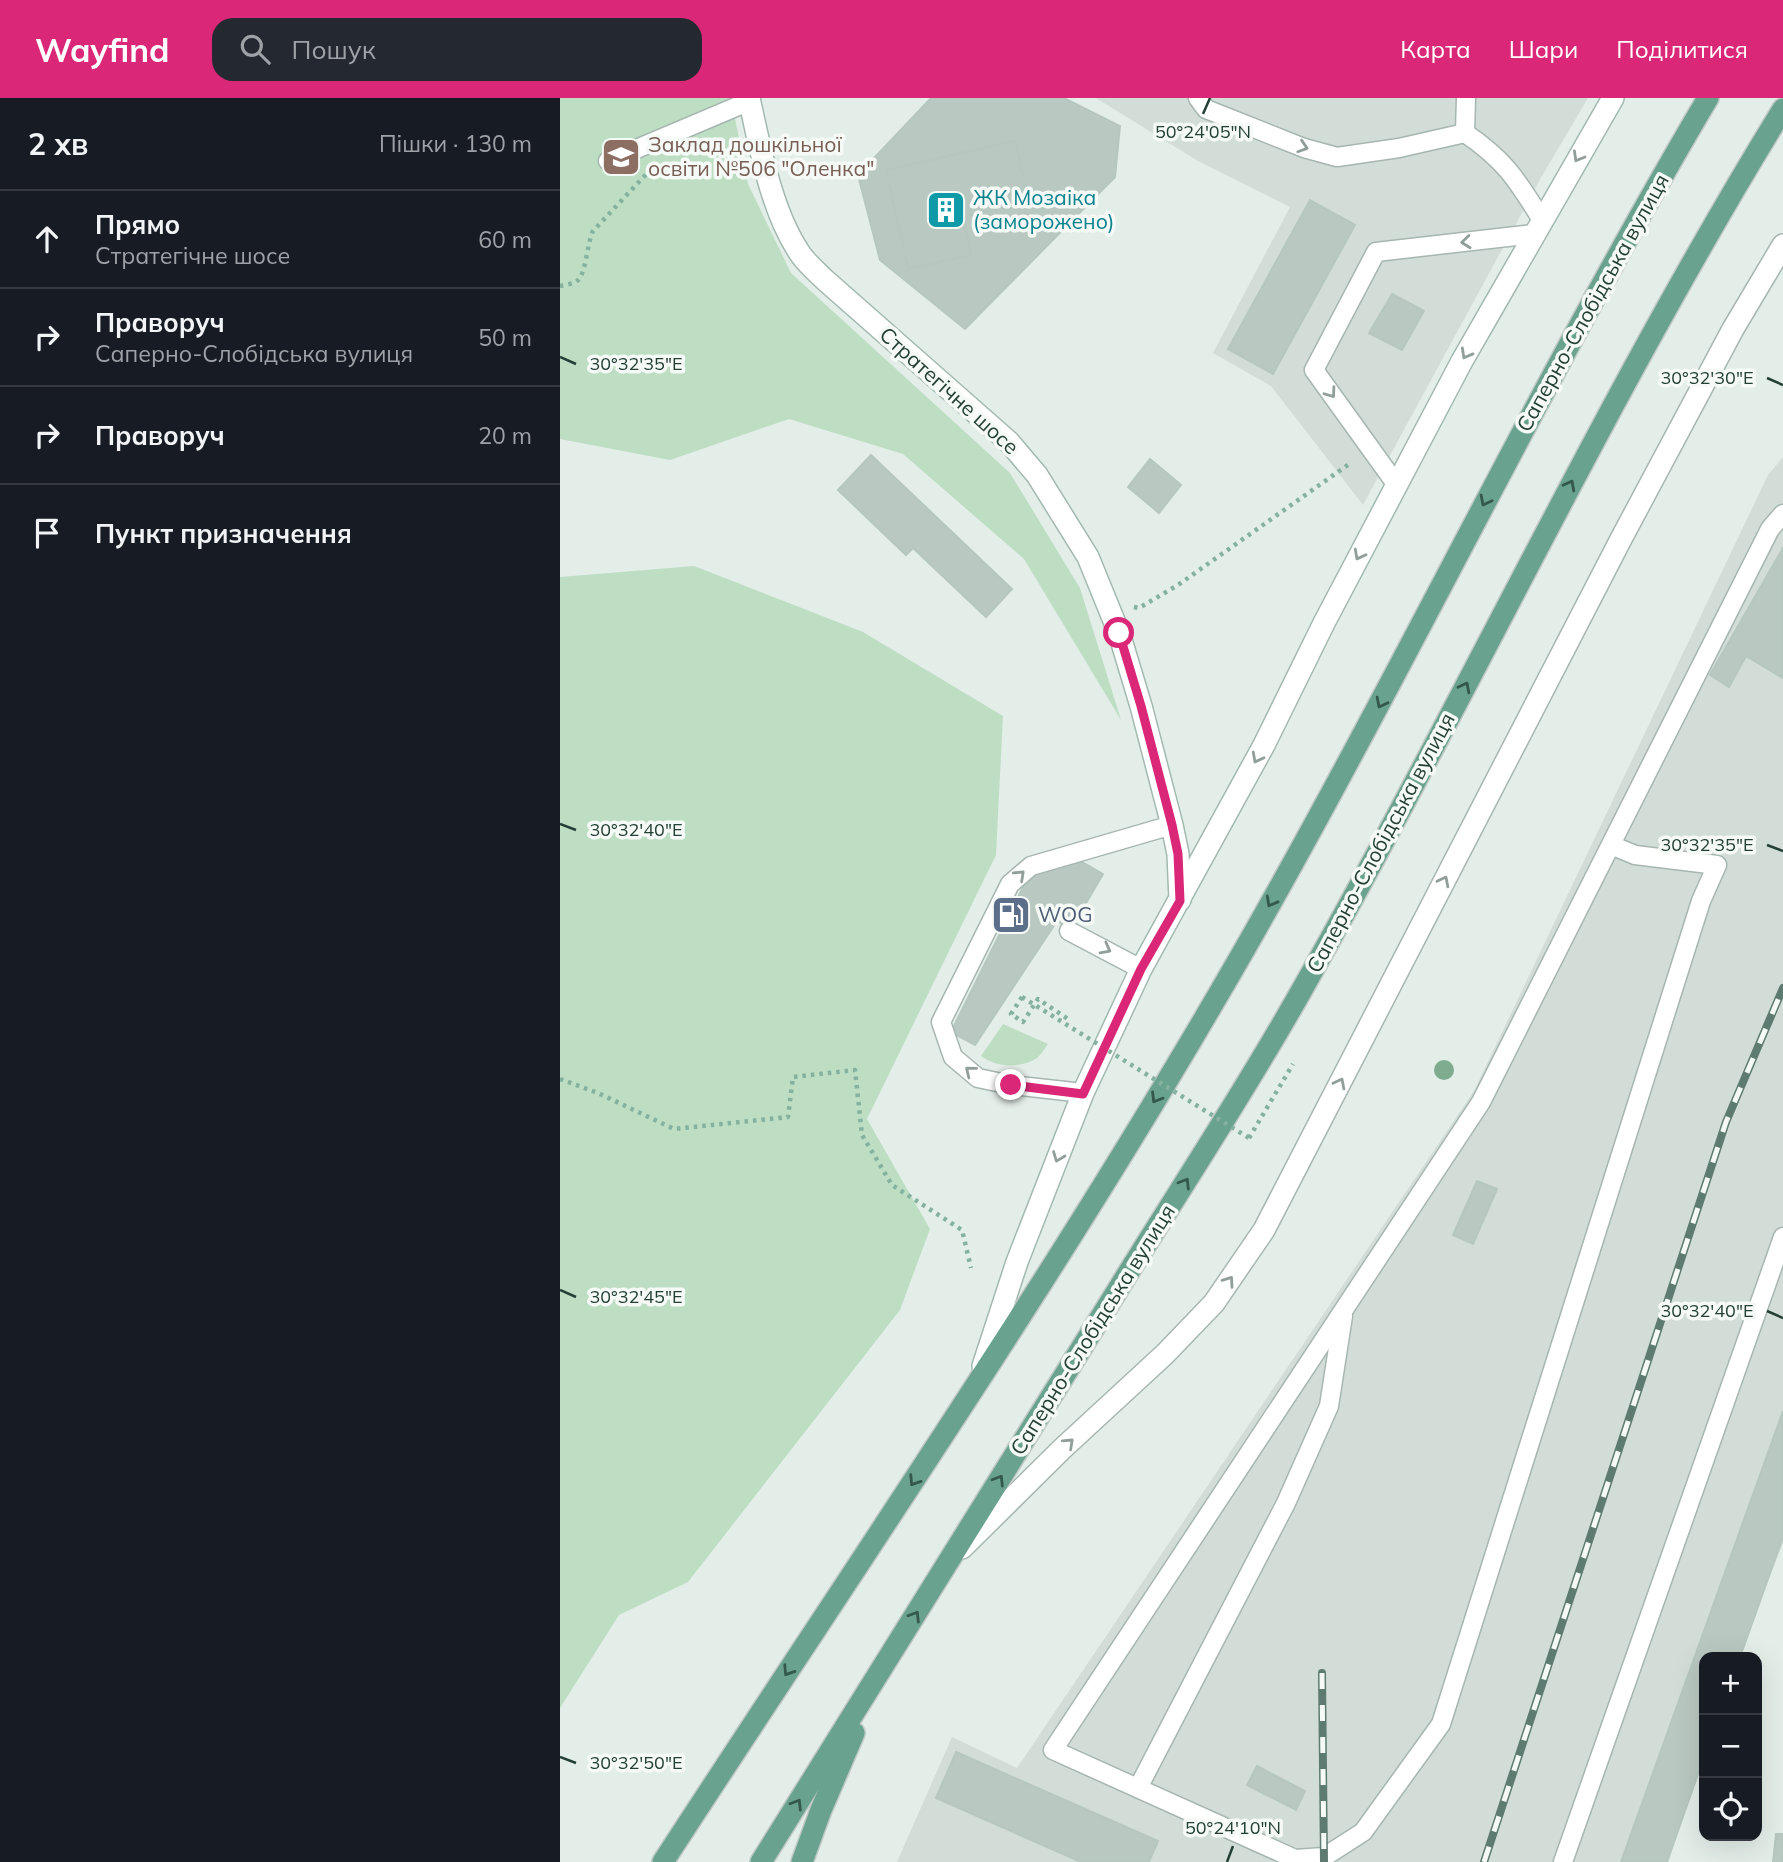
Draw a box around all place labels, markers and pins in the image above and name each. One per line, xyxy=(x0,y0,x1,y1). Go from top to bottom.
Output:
place label: Заклад дошкільної освіти №506 "Оленка" xyxy=(648,131,874,181)
school or university icon: Заклад дошкільної освіти №506 "Оленка" xyxy=(600,136,642,178)
place label: ЖК Мозаіка (заморожено) xyxy=(973,184,1114,234)
building icon: ЖК Мозаіка (заморожено) xyxy=(925,189,967,231)
fuel station icon: WOG xyxy=(990,894,1032,936)
place label: WOG xyxy=(1038,901,1093,927)

